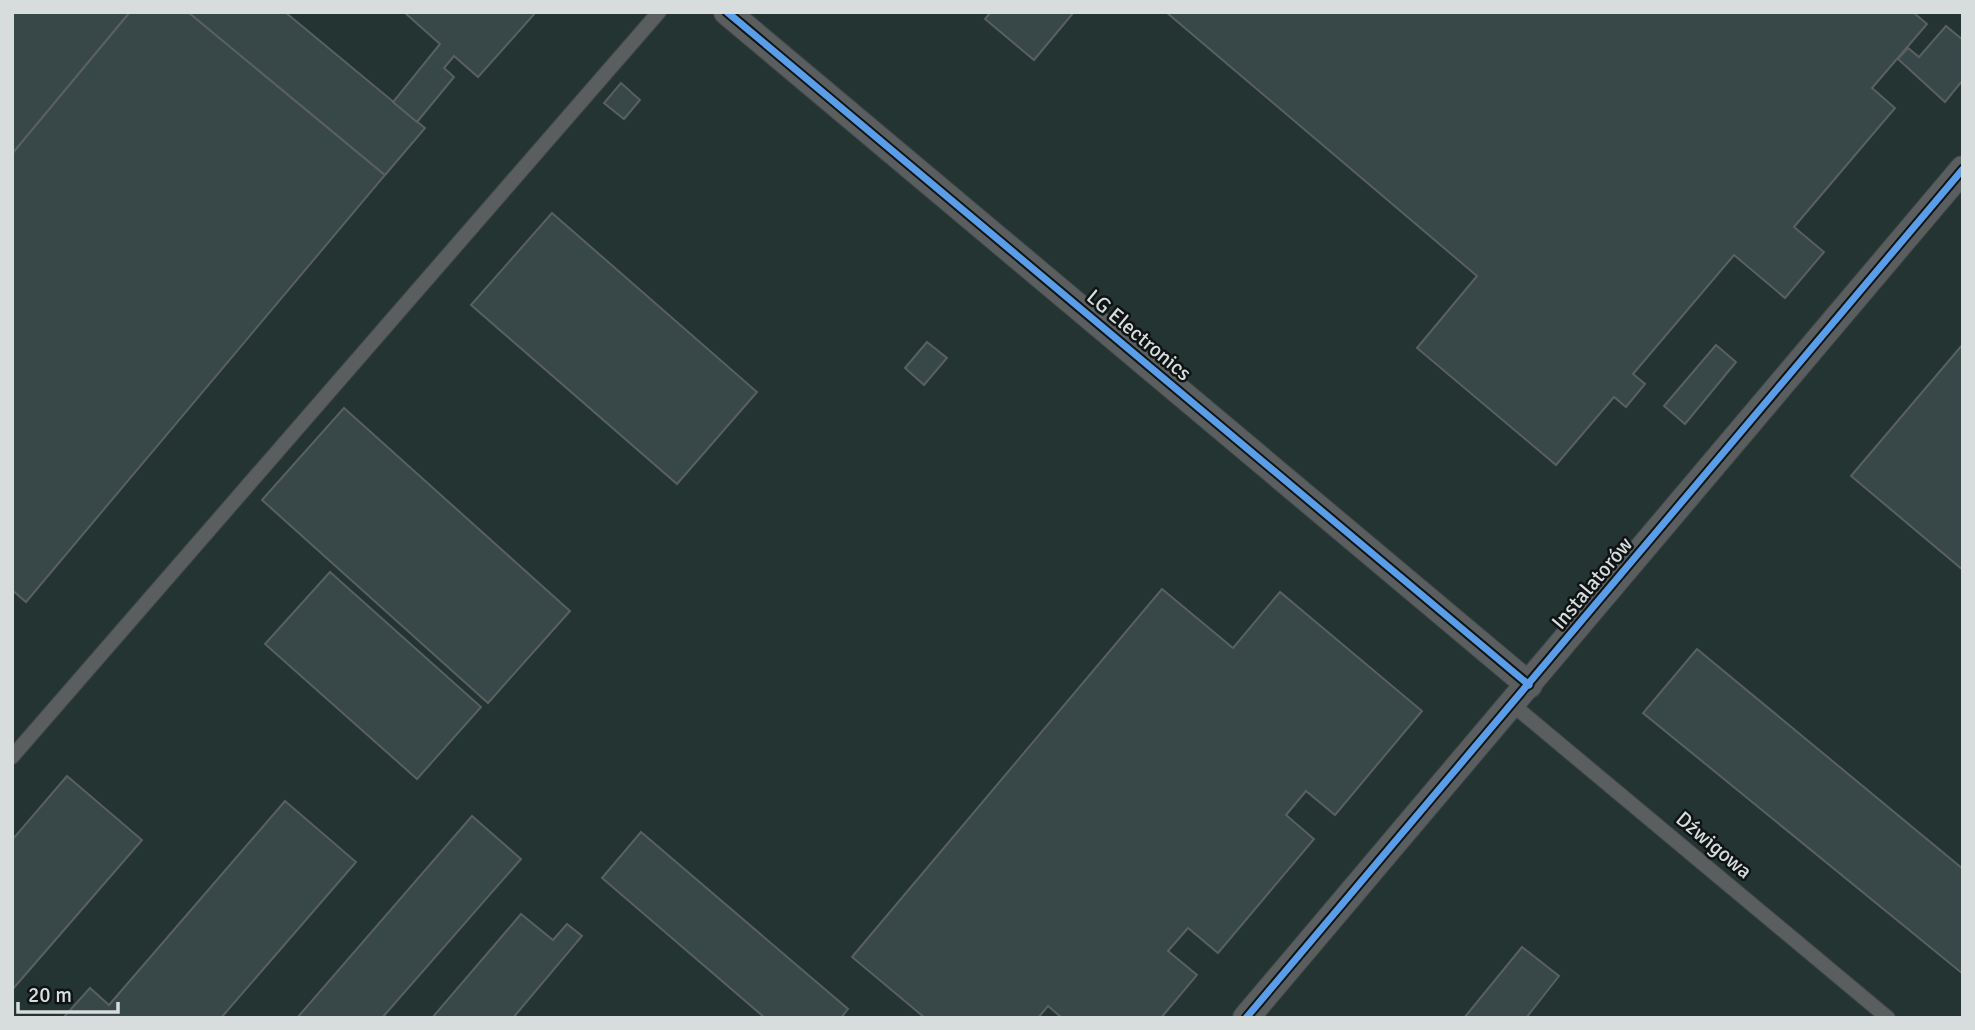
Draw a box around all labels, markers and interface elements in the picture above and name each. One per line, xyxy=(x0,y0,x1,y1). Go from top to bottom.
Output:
street label: LG Electronics xyxy=(1081,284,1197,386)
street label: Instalatorów xyxy=(1546,531,1638,635)
street label: Dźwigowa xyxy=(1671,806,1757,884)
scale bar xyxy=(18,970,117,1014)
text: 20 m xyxy=(28,982,72,1008)

